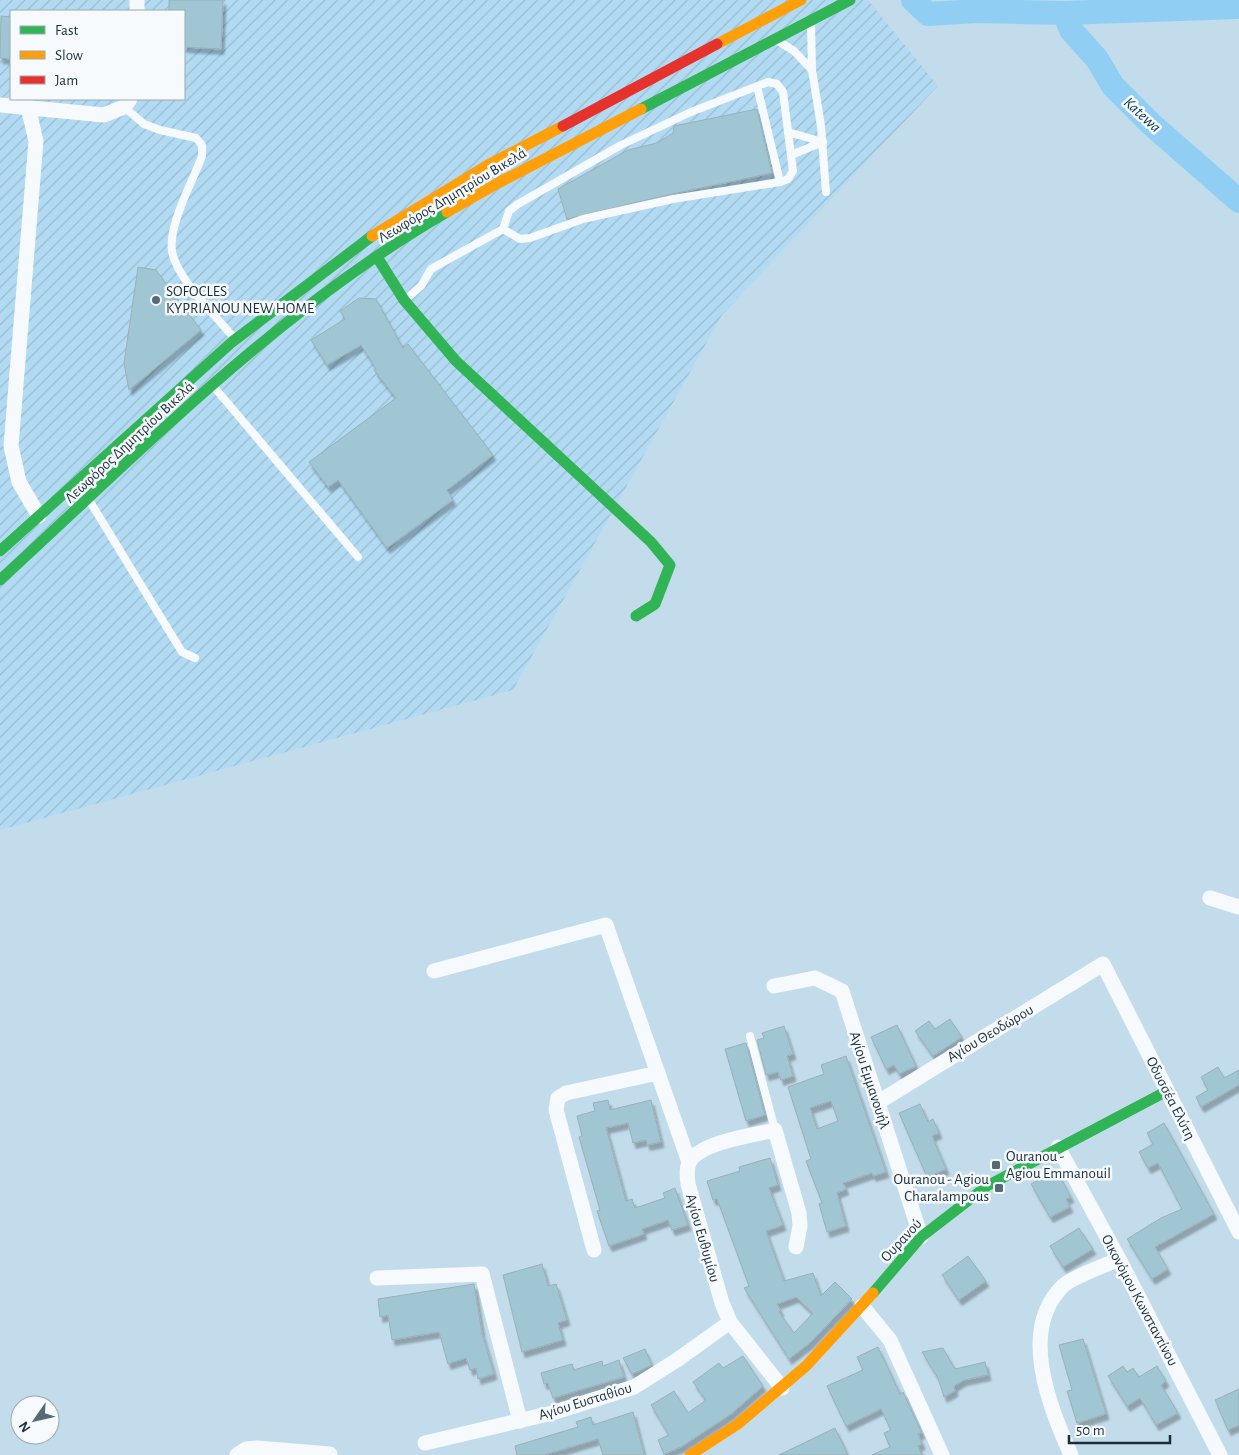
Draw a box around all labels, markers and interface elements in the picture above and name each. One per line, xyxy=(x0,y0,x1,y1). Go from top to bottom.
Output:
legend xyxy=(10,10,185,100)
text: Fast xyxy=(55,23,79,38)
text: Slow xyxy=(55,48,83,63)
text: Jam xyxy=(55,73,78,88)
water label: Katewa xyxy=(1121,94,1164,135)
street label: Λεωφόρος Δημητρίου Βικελά xyxy=(375,145,529,246)
place label: SOFOCLES KYPRIANOU NEW HOME xyxy=(166,284,314,316)
marker: SOFOCLES KYPRIANOU NEW HOME xyxy=(150,294,162,306)
street label: Λεωφόρος Δημητρίου Βικελά xyxy=(62,379,197,506)
street label: Αγίου Θεοδώρου xyxy=(944,1002,1036,1065)
street label: Αγίου Εμμανουήλ xyxy=(847,1030,892,1131)
street label: Οδυσσέα Ελύτη xyxy=(1143,1054,1198,1142)
place label: Ouranou - Agiou Emmanouil xyxy=(1006,1149,1111,1181)
marker: Ouranou - Agiou Emmanouil xyxy=(990,1159,1002,1171)
place label: Ouranou - Agiou Charalampous xyxy=(894,1172,989,1204)
marker: Ouranou - Agiou Charalampous xyxy=(993,1182,1005,1194)
street label: Αγίου Ευθυμίου xyxy=(683,1192,722,1284)
street label: Ουρανού xyxy=(878,1216,925,1265)
street label: Οικονόμου Κωνσταντίνου xyxy=(1099,1232,1181,1368)
street label: Αγίου Ευσταθίου xyxy=(537,1380,634,1423)
north arrow xyxy=(10,1395,60,1445)
scale bar xyxy=(1069,1412,1170,1444)
text: N xyxy=(17,1419,34,1435)
text: 50 m xyxy=(1076,1423,1105,1438)

